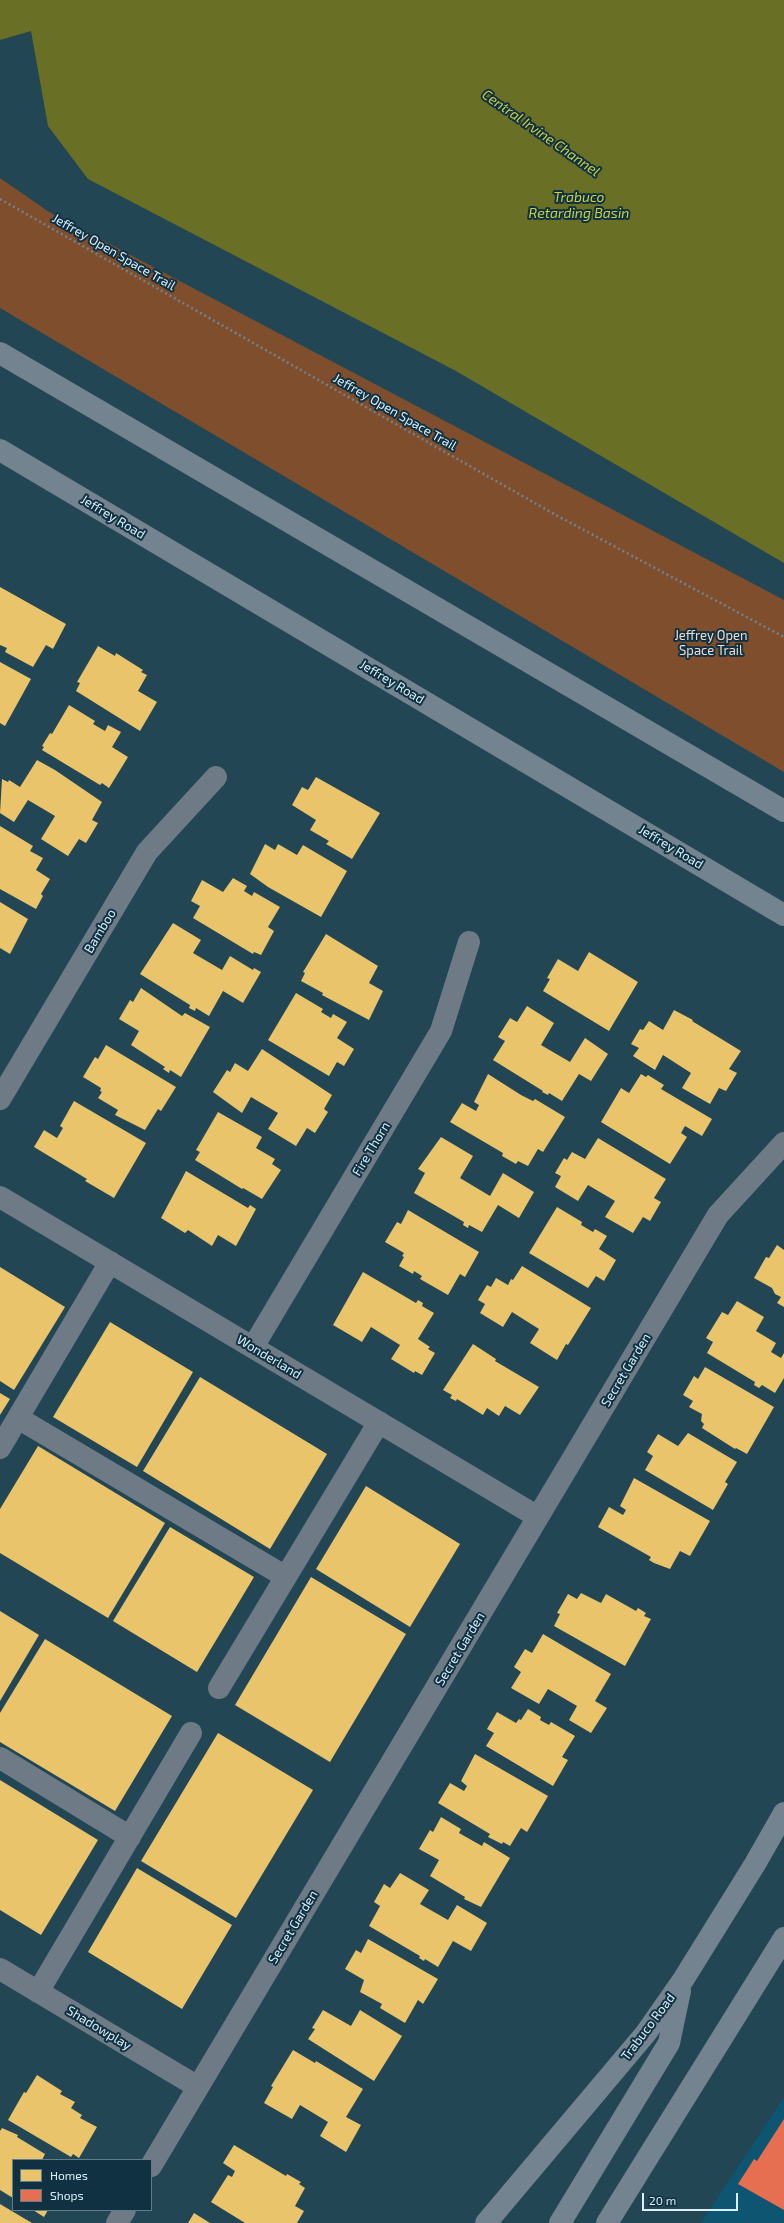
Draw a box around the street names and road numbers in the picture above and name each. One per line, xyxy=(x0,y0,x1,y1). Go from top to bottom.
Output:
street label: Jeffrey Open Space Trail xyxy=(50,210,178,294)
street label: Jeffrey Open Space Trail xyxy=(331,370,459,454)
street label: Jeffrey Road xyxy=(78,492,148,542)
street label: Jeffrey Road xyxy=(357,657,427,707)
street label: Jeffrey Road xyxy=(636,822,706,872)
street label: Bamboo xyxy=(81,906,119,956)
street label: Fire Thorn xyxy=(349,1119,393,1179)
street label: Secret Garden xyxy=(598,1330,654,1410)
street label: Wonderland xyxy=(234,1332,304,1382)
street label: Secret Garden xyxy=(432,1609,488,1689)
street label: Secret Garden xyxy=(265,1887,321,1967)
street label: Trabuco Road xyxy=(618,1990,678,2064)
street label: Shadowplay xyxy=(64,2003,134,2053)

